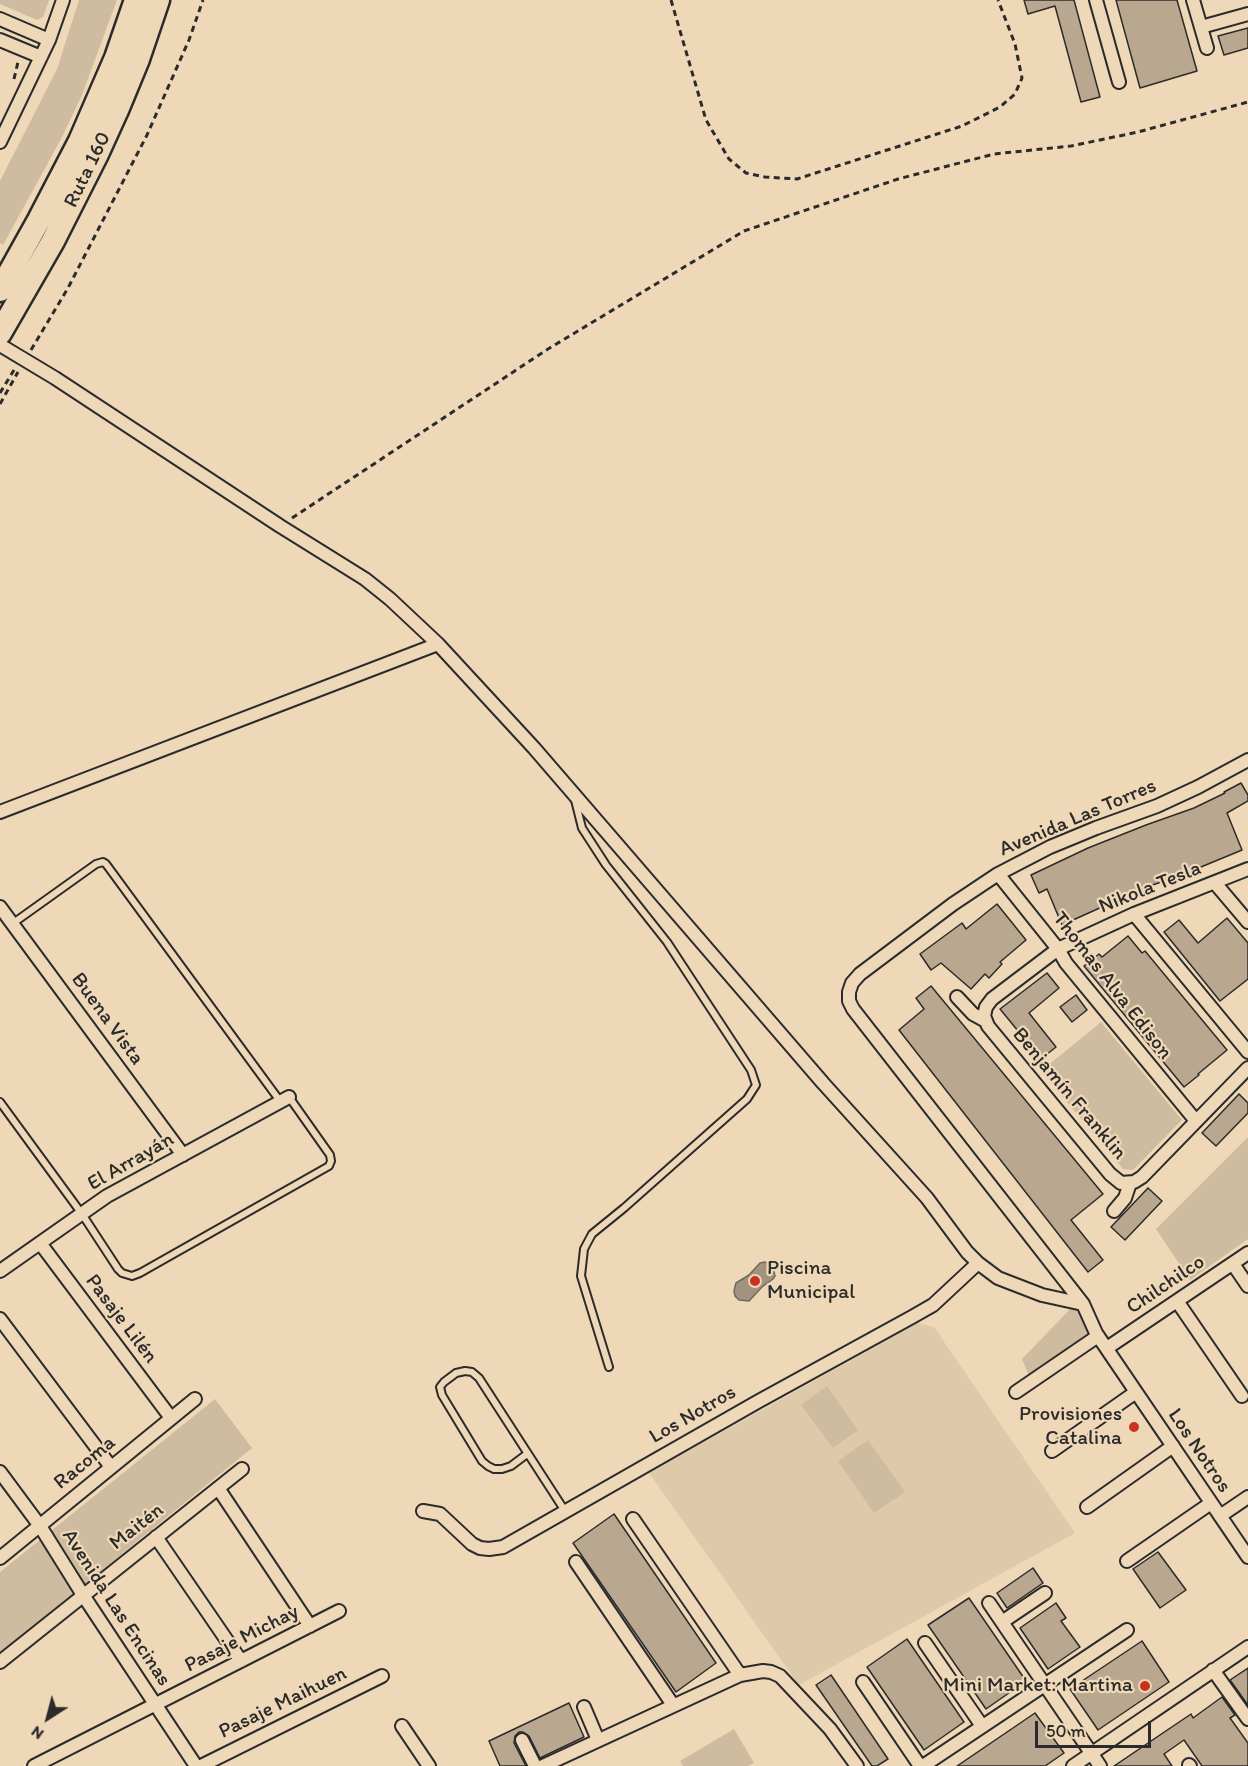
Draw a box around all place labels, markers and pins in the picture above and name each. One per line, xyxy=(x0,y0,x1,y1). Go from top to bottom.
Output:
place label: Piscina Municipal xyxy=(767,1256,855,1306)
marker: Piscina Municipal xyxy=(748,1274,762,1288)
place label: Provisiones Catalina xyxy=(1019,1402,1122,1452)
marker: Provisiones Catalina xyxy=(1127,1420,1141,1434)
place label: Mini Market: Martina xyxy=(943,1673,1133,1699)
marker: Mini Market: Martina xyxy=(1138,1679,1152,1693)

